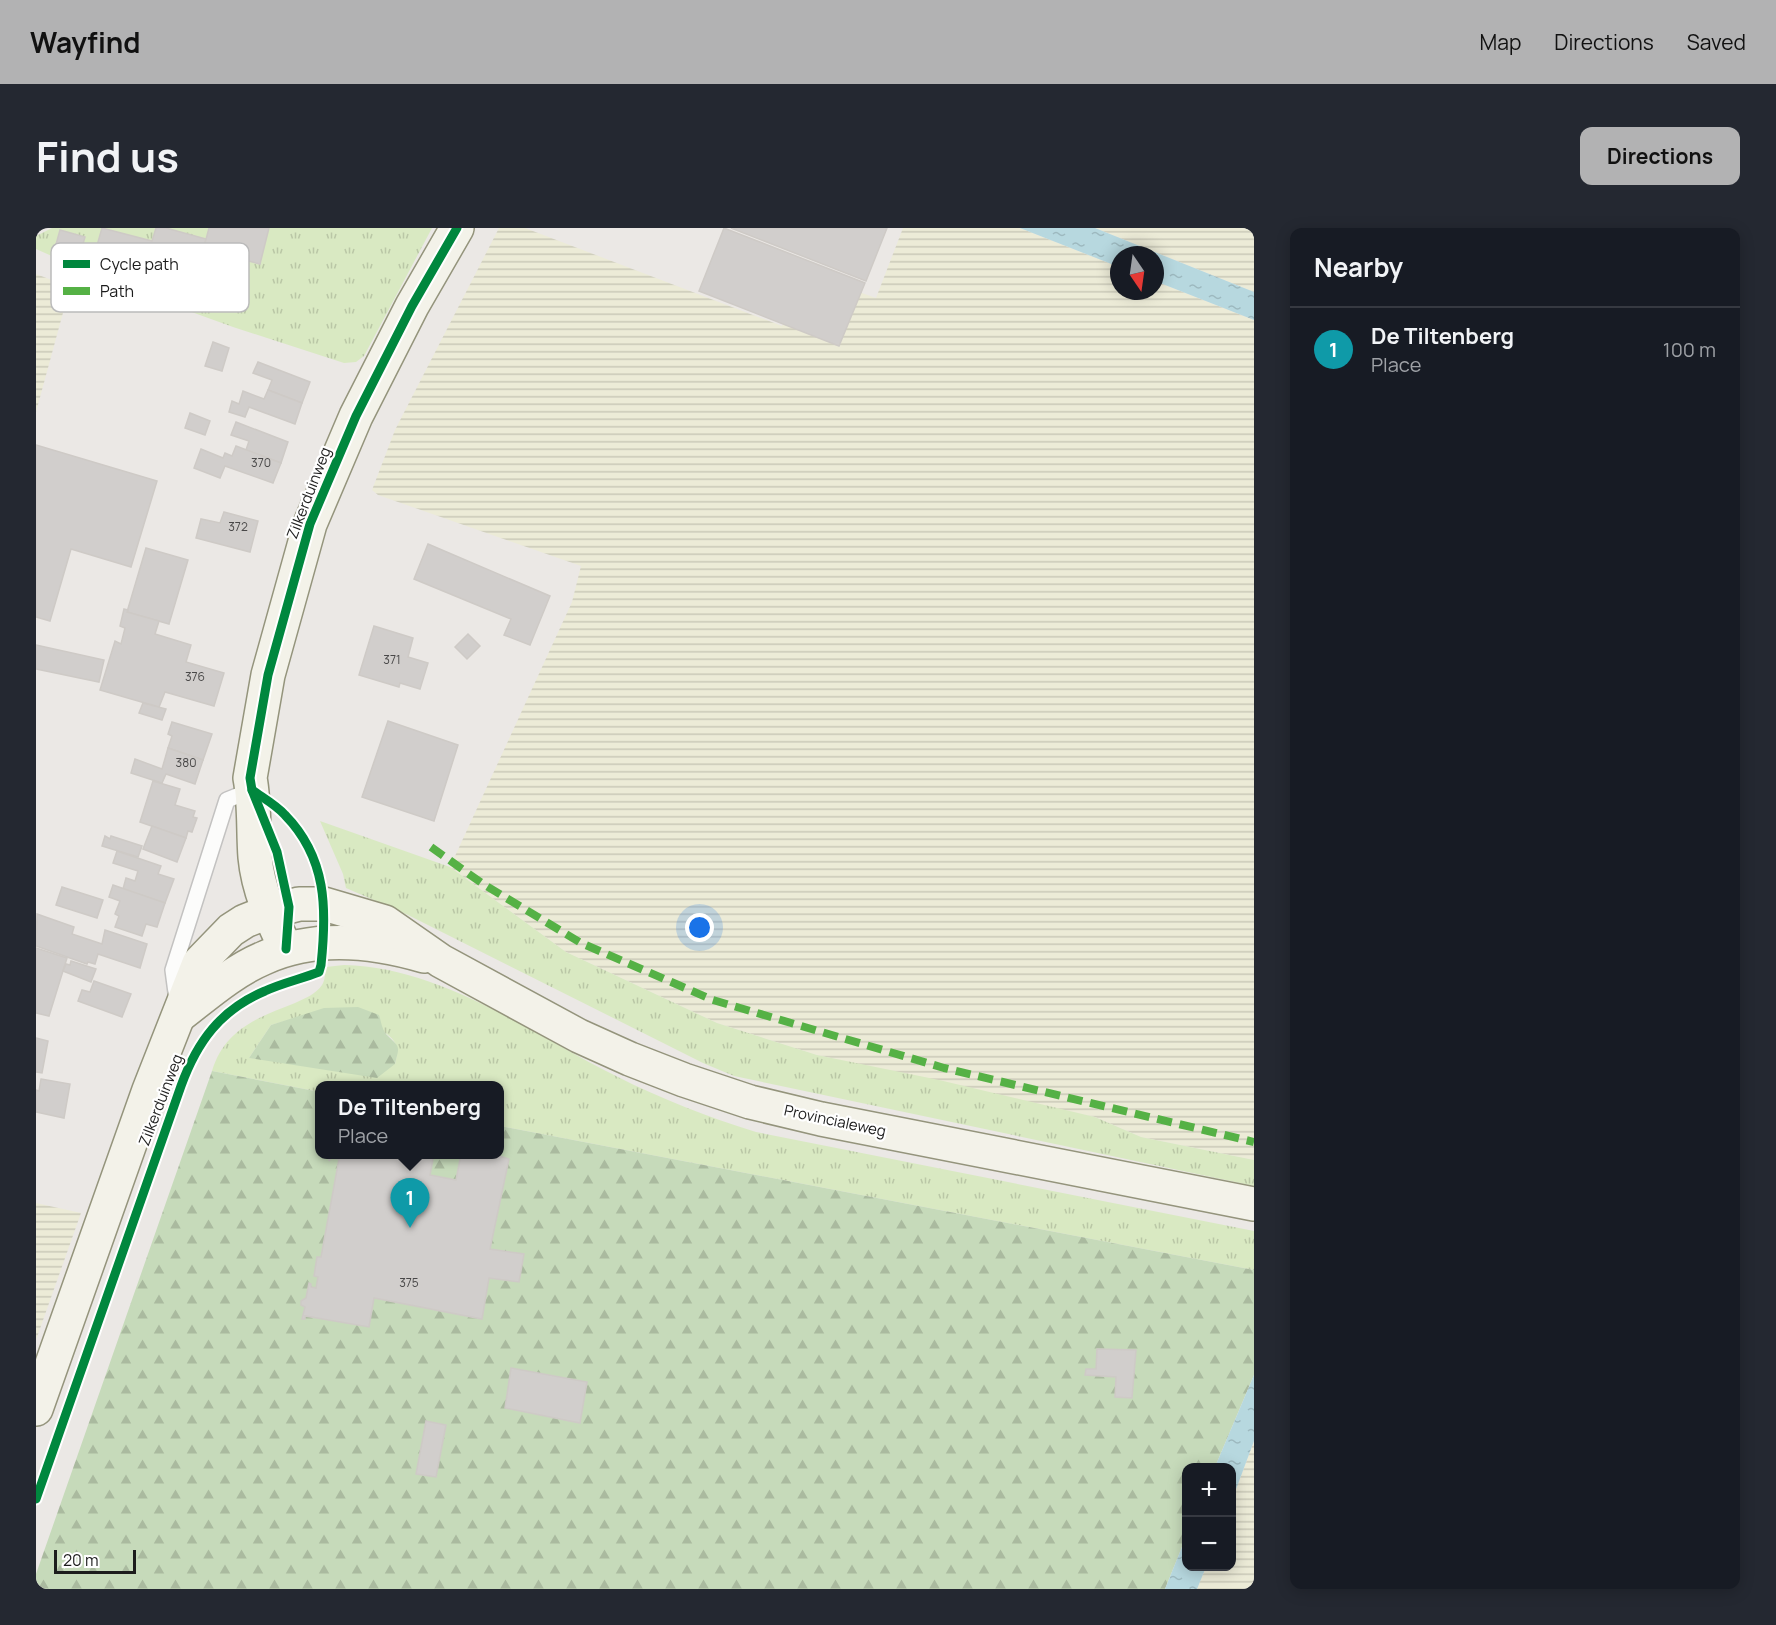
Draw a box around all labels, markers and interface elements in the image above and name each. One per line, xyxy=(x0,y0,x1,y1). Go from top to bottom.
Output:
text: Wayfind xyxy=(30,23,140,61)
text: Map xyxy=(1480,28,1521,56)
text: Directions xyxy=(1554,28,1654,56)
text: Saved xyxy=(1687,28,1746,56)
text: Find us xyxy=(36,127,179,185)
button: Directions xyxy=(1580,127,1740,185)
legend xyxy=(51,243,249,312)
north arrow xyxy=(1110,246,1164,300)
text: Nearby xyxy=(1314,249,1403,285)
text: Cycle path xyxy=(100,253,179,275)
text: Path xyxy=(100,280,134,302)
text: De Tiltenberg xyxy=(1371,321,1514,351)
text: 1 xyxy=(1329,336,1338,363)
text: 100 m xyxy=(1663,336,1716,363)
text: Place xyxy=(1371,351,1421,378)
street label: Zilkerduinweg xyxy=(281,444,336,542)
house number: 370 xyxy=(251,454,271,471)
house number: 372 xyxy=(228,518,248,535)
house number: 371 xyxy=(383,651,401,668)
house number: 376 xyxy=(185,668,205,685)
house number: 380 xyxy=(176,754,196,771)
your location xyxy=(685,913,714,942)
street label: Zilkerduinweg xyxy=(133,1051,188,1149)
popup xyxy=(315,1081,504,1159)
text: De Tiltenberg xyxy=(338,1092,481,1122)
street label: Provincialeweg xyxy=(782,1099,888,1142)
text: Place xyxy=(338,1122,388,1149)
pin: 1 xyxy=(390,1178,430,1228)
house number: 375 xyxy=(399,1274,419,1291)
map controls xyxy=(1182,1463,1236,1571)
button: + xyxy=(1182,1463,1236,1517)
button: − xyxy=(1182,1517,1236,1571)
scale bar xyxy=(54,1547,136,1574)
text: 20 m xyxy=(63,1549,99,1571)

